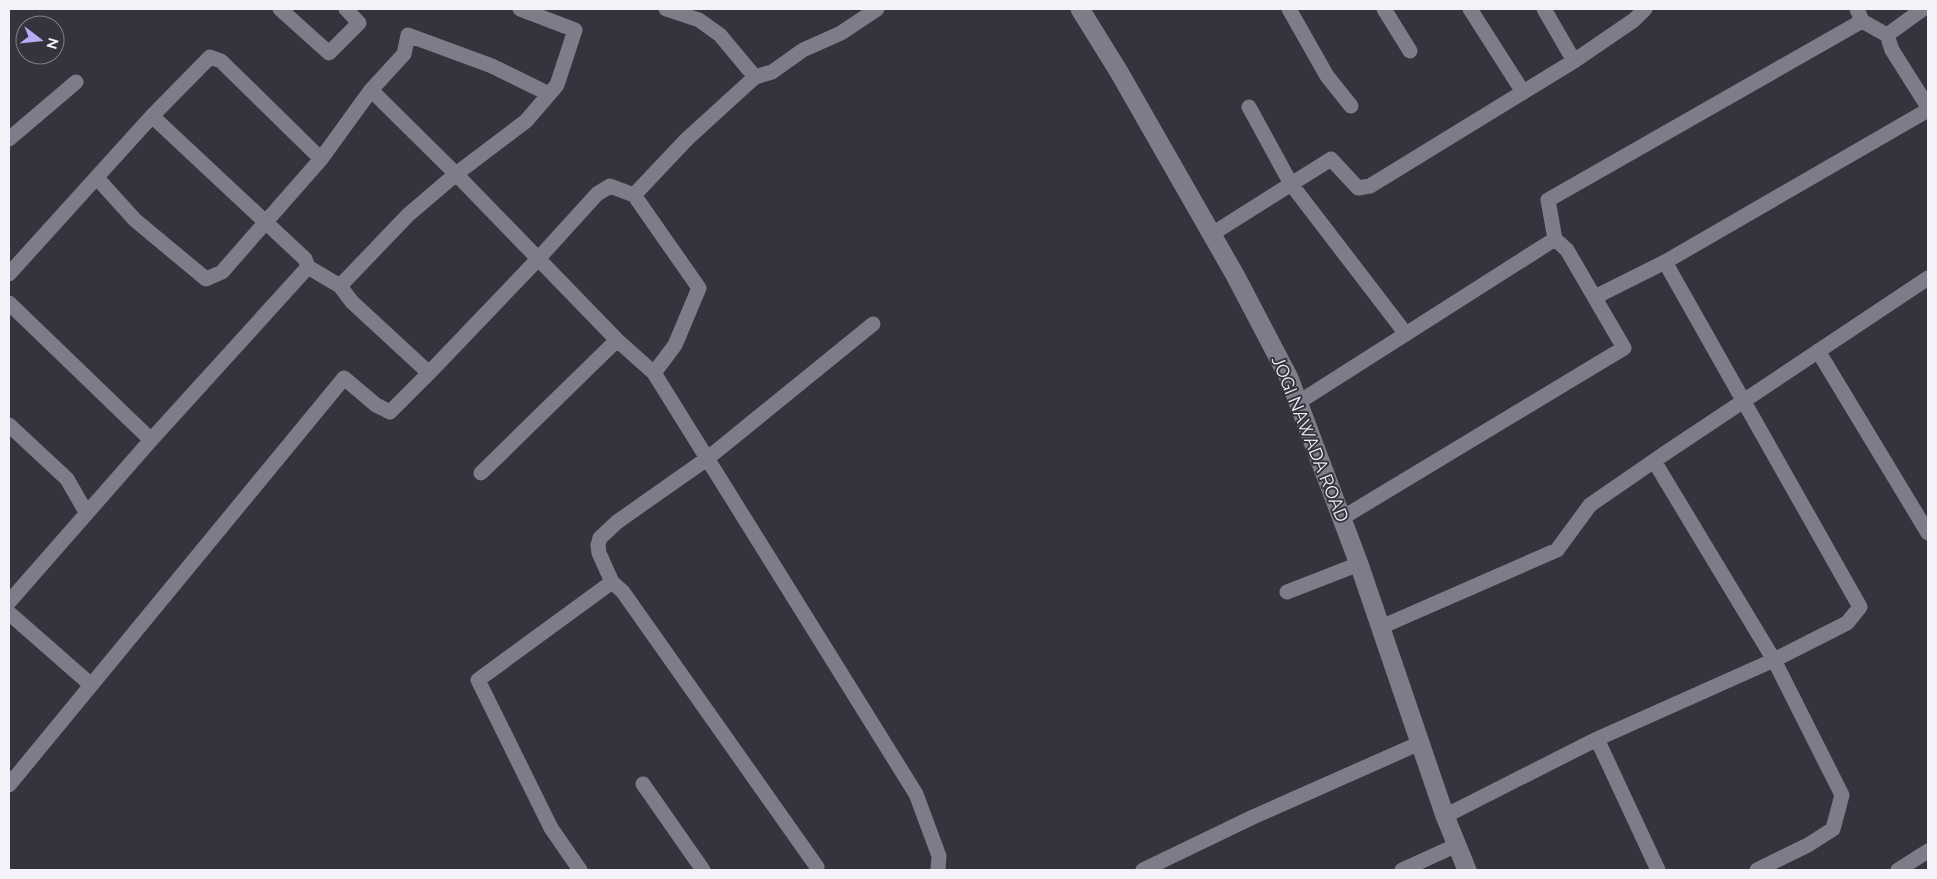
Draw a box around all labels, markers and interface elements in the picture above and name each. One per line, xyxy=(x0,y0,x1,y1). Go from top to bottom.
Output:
north arrow xyxy=(15,15,65,65)
text: N xyxy=(43,36,62,51)
street label: JOGI NAWADA ROAD xyxy=(1267,353,1353,525)

